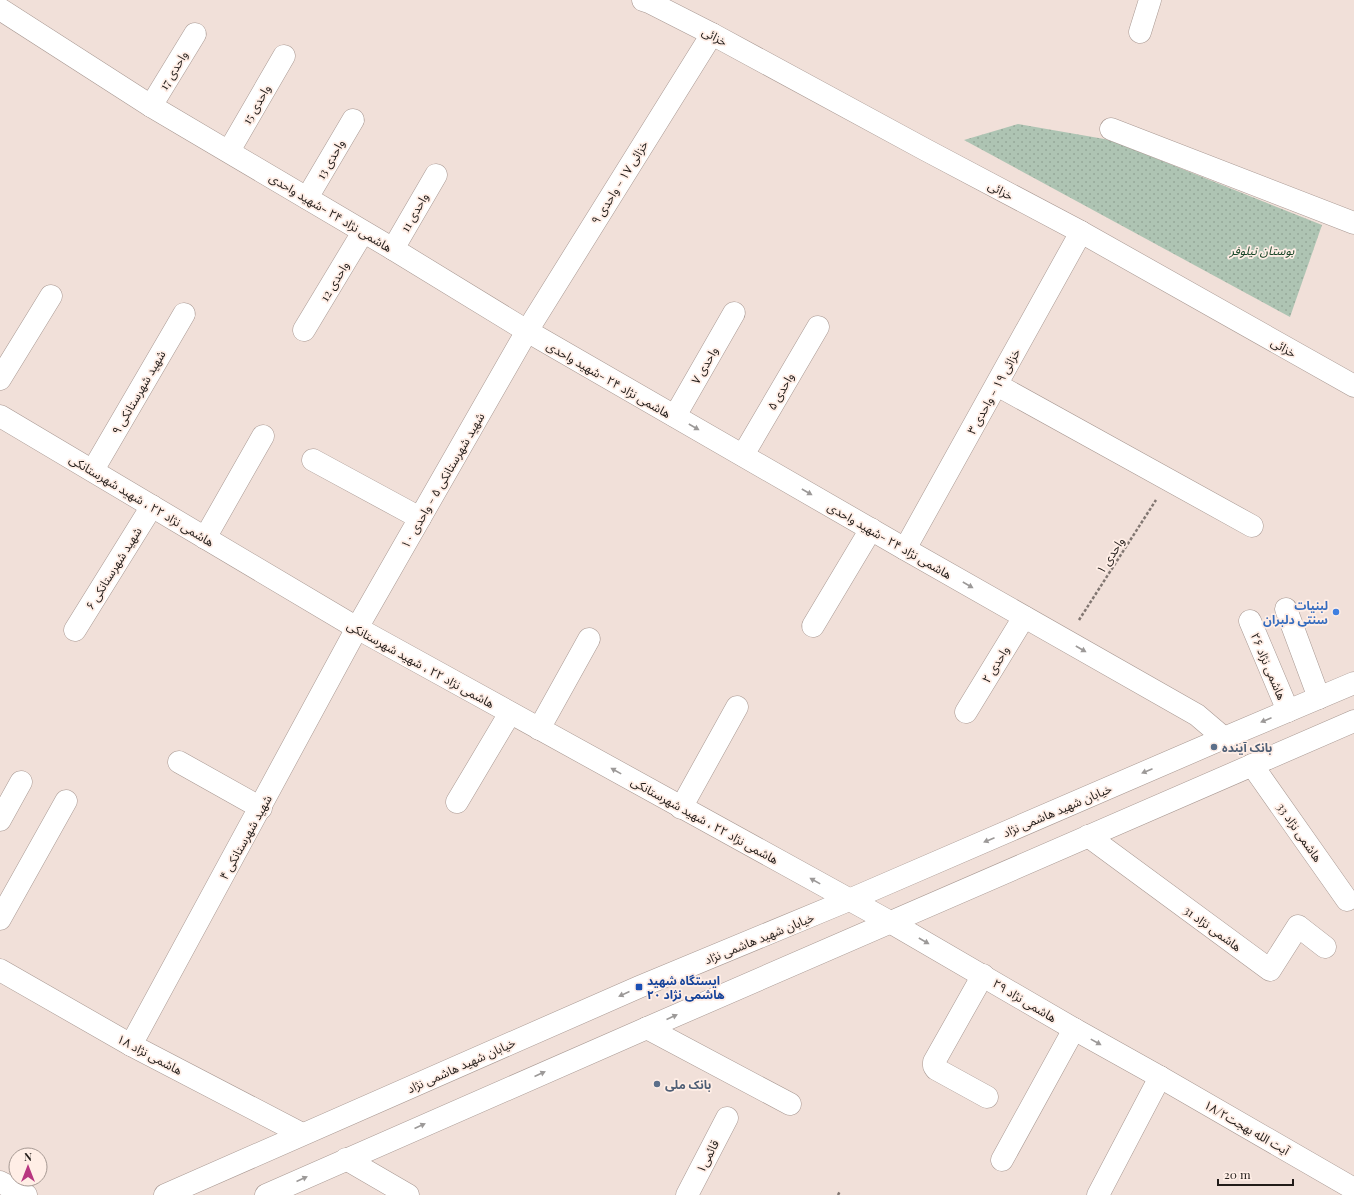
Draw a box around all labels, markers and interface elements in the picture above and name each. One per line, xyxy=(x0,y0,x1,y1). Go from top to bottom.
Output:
street label: خزائی xyxy=(700,23,730,49)
street label: واحدی 17 xyxy=(155,47,191,93)
street label: واحدی 15 xyxy=(238,81,274,127)
street label: واحدی 13 xyxy=(312,136,348,182)
street label: خزائی ۱۷ - واحدی ۹ xyxy=(587,137,651,227)
street label: هاشمی نژاد ۲۴ -شهید واحدی xyxy=(267,169,395,255)
street label: خزائی xyxy=(986,177,1016,203)
street label: واحدی 11 xyxy=(396,190,432,234)
park label: بوستان نیلوفر xyxy=(1229,242,1295,258)
street label: واحدی 12 xyxy=(316,258,352,304)
street label: خزائی xyxy=(1269,333,1299,361)
street label: هاشمی نژاد ۲۴ -شهید واحدی xyxy=(544,337,674,421)
street label: واحدی ۷ xyxy=(687,343,721,387)
street label: خزائی ۱۹ - واحدی ۳ xyxy=(963,345,1023,437)
street label: شهید شهرستانکی ۹ xyxy=(107,347,169,437)
street label: واحدی ۵ xyxy=(763,369,797,413)
street label: شهید شهرستانکی ۵ - واحدی ۱۰ xyxy=(397,409,488,551)
one-way arrow xyxy=(688,424,700,431)
street label: هاشمی نژاد ۲۲ ، شهید شهرستانکی xyxy=(67,450,217,550)
one-way arrow xyxy=(801,489,813,496)
street label: هاشمی نژاد ۲۴ -شهید واحدی xyxy=(825,498,955,582)
street label: شهید شهرستانکی ۶ xyxy=(81,524,145,612)
street label: واحدی ۱ xyxy=(1092,534,1128,576)
one-way arrow xyxy=(962,582,974,588)
place label: لبنیات سنتی دلبران xyxy=(1263,597,1328,627)
marker: لبنیات سنتی دلبران xyxy=(1331,607,1341,617)
street label: هاشمی نژاد ۲۲ ، شهید شهرستانکی xyxy=(344,617,498,711)
street label: هاشمی نژاد ۲۶ xyxy=(1248,630,1290,702)
street label: واحدی ۲ xyxy=(978,642,1012,686)
one-way arrow xyxy=(1075,646,1087,653)
one-way arrow xyxy=(1261,717,1272,723)
place label: بانک آینده xyxy=(1222,739,1273,755)
marker: بانک آینده xyxy=(1209,742,1219,752)
one-way arrow xyxy=(610,768,622,775)
one-way arrow xyxy=(1140,769,1152,775)
street label: هاشمی نژاد ۲۲ ، شهید شهرستانکی xyxy=(628,773,782,867)
street label: خیابان شهید هاشمی نژاد xyxy=(1000,780,1114,840)
street label: شهید شهرستانکی ۴ xyxy=(215,792,275,882)
street label: هاشمی نژاد 33 xyxy=(1274,799,1326,865)
one-way arrow xyxy=(983,836,995,843)
one-way arrow xyxy=(809,878,821,885)
street label: هاشمی نژاد 31 xyxy=(1181,902,1245,954)
street label: خیابان شهید هاشمی نژاد xyxy=(702,909,816,967)
one-way arrow xyxy=(918,938,930,945)
place label: ایستگاه شهید هاشمی نژاد ۲۰ xyxy=(647,972,725,1002)
street label: هاشمی نژاد ۲۹ xyxy=(990,975,1060,1025)
marker: ایستگاه شهید هاشمی نژاد ۲۰ xyxy=(634,982,644,992)
one-way arrow xyxy=(618,991,630,997)
one-way arrow xyxy=(666,1014,677,1020)
street label: هاشمی نژاد ۱۸ xyxy=(115,1030,185,1078)
street label: خیابان شهید هاشمی نژاد xyxy=(404,1034,518,1096)
one-way arrow xyxy=(1091,1039,1102,1045)
one-way arrow xyxy=(534,1071,546,1077)
place label: بانک ملی xyxy=(665,1076,712,1092)
marker: بانک ملی xyxy=(652,1079,662,1089)
street label: آیت الله بهجت۱۸/۲ xyxy=(1201,1096,1293,1158)
one-way arrow xyxy=(415,1123,427,1129)
street label: قائمی۱ xyxy=(692,1137,722,1175)
north arrow xyxy=(8,1147,48,1187)
text: N xyxy=(24,1149,32,1164)
scale bar xyxy=(1218,1161,1293,1187)
text: 20 m xyxy=(1224,1166,1251,1182)
one-way arrow xyxy=(296,1176,307,1182)

